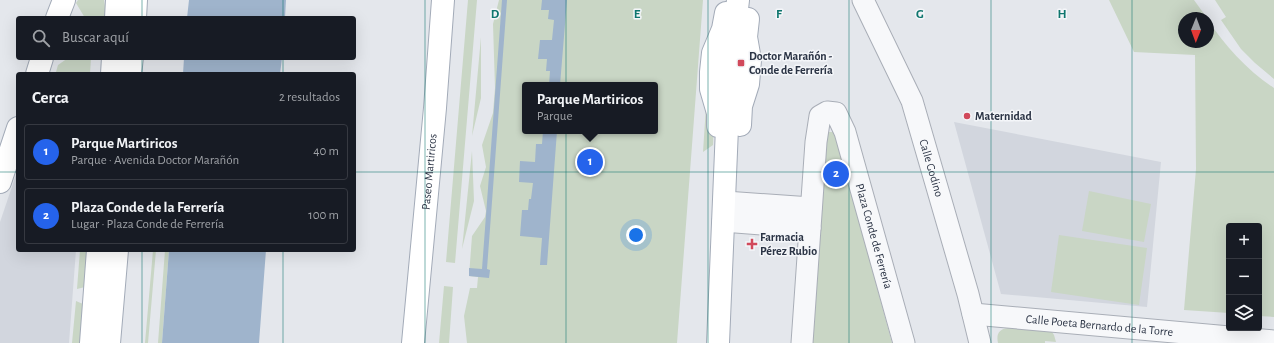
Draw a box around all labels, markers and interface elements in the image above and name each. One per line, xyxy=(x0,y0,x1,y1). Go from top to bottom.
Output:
text: D xyxy=(491,8,500,21)
text: E xyxy=(634,8,641,21)
text: F xyxy=(776,8,783,21)
text: G xyxy=(916,8,924,21)
text: H xyxy=(1057,8,1067,21)
north arrow xyxy=(1178,12,1214,48)
search box xyxy=(16,16,356,60)
icon: search xyxy=(30,27,52,49)
text: Buscar aquí xyxy=(62,30,129,45)
place label: Doctor Marañón - Conde de Ferrería xyxy=(749,50,833,76)
marker: Doctor Marañón - Conde de Ferrería xyxy=(736,58,746,68)
popup xyxy=(522,82,658,134)
text: Cerca xyxy=(32,89,69,106)
text: 2 resultados xyxy=(279,91,340,104)
text: Parque Martiricos xyxy=(537,92,643,107)
text: Parque xyxy=(537,110,572,123)
place label: Maternidad xyxy=(975,110,1033,122)
marker: Maternidad xyxy=(962,111,972,121)
street label: Paseo Martiricos xyxy=(419,133,439,210)
text: Parque Martiricos xyxy=(71,136,178,151)
street label: Calle Godino xyxy=(917,138,945,198)
text: 1 xyxy=(44,145,48,158)
text: 40 m xyxy=(313,145,339,158)
pin: 1 xyxy=(577,147,603,177)
text: Parque · Avenida Doctor Marañón xyxy=(71,154,239,167)
pin: 2 xyxy=(823,159,849,189)
street label: Plaza Conde de Ferrería xyxy=(854,182,895,290)
text: Plaza Conde de la Ferrería xyxy=(71,200,224,215)
text: 2 xyxy=(43,209,49,222)
text: 100 m xyxy=(308,209,339,222)
text: Lugar · Plaza Conde de Ferrería xyxy=(71,218,224,231)
map controls xyxy=(1226,223,1262,331)
button: + xyxy=(1226,223,1262,259)
your location xyxy=(626,225,646,245)
place label: Farmacia Pérez Rubio xyxy=(760,231,817,257)
marker: Farmacia Pérez Rubio xyxy=(747,239,757,249)
button: − xyxy=(1226,259,1262,295)
button: layers xyxy=(1226,295,1262,331)
street label: Calle Poeta Bernardo de la Torre xyxy=(1025,313,1174,338)

